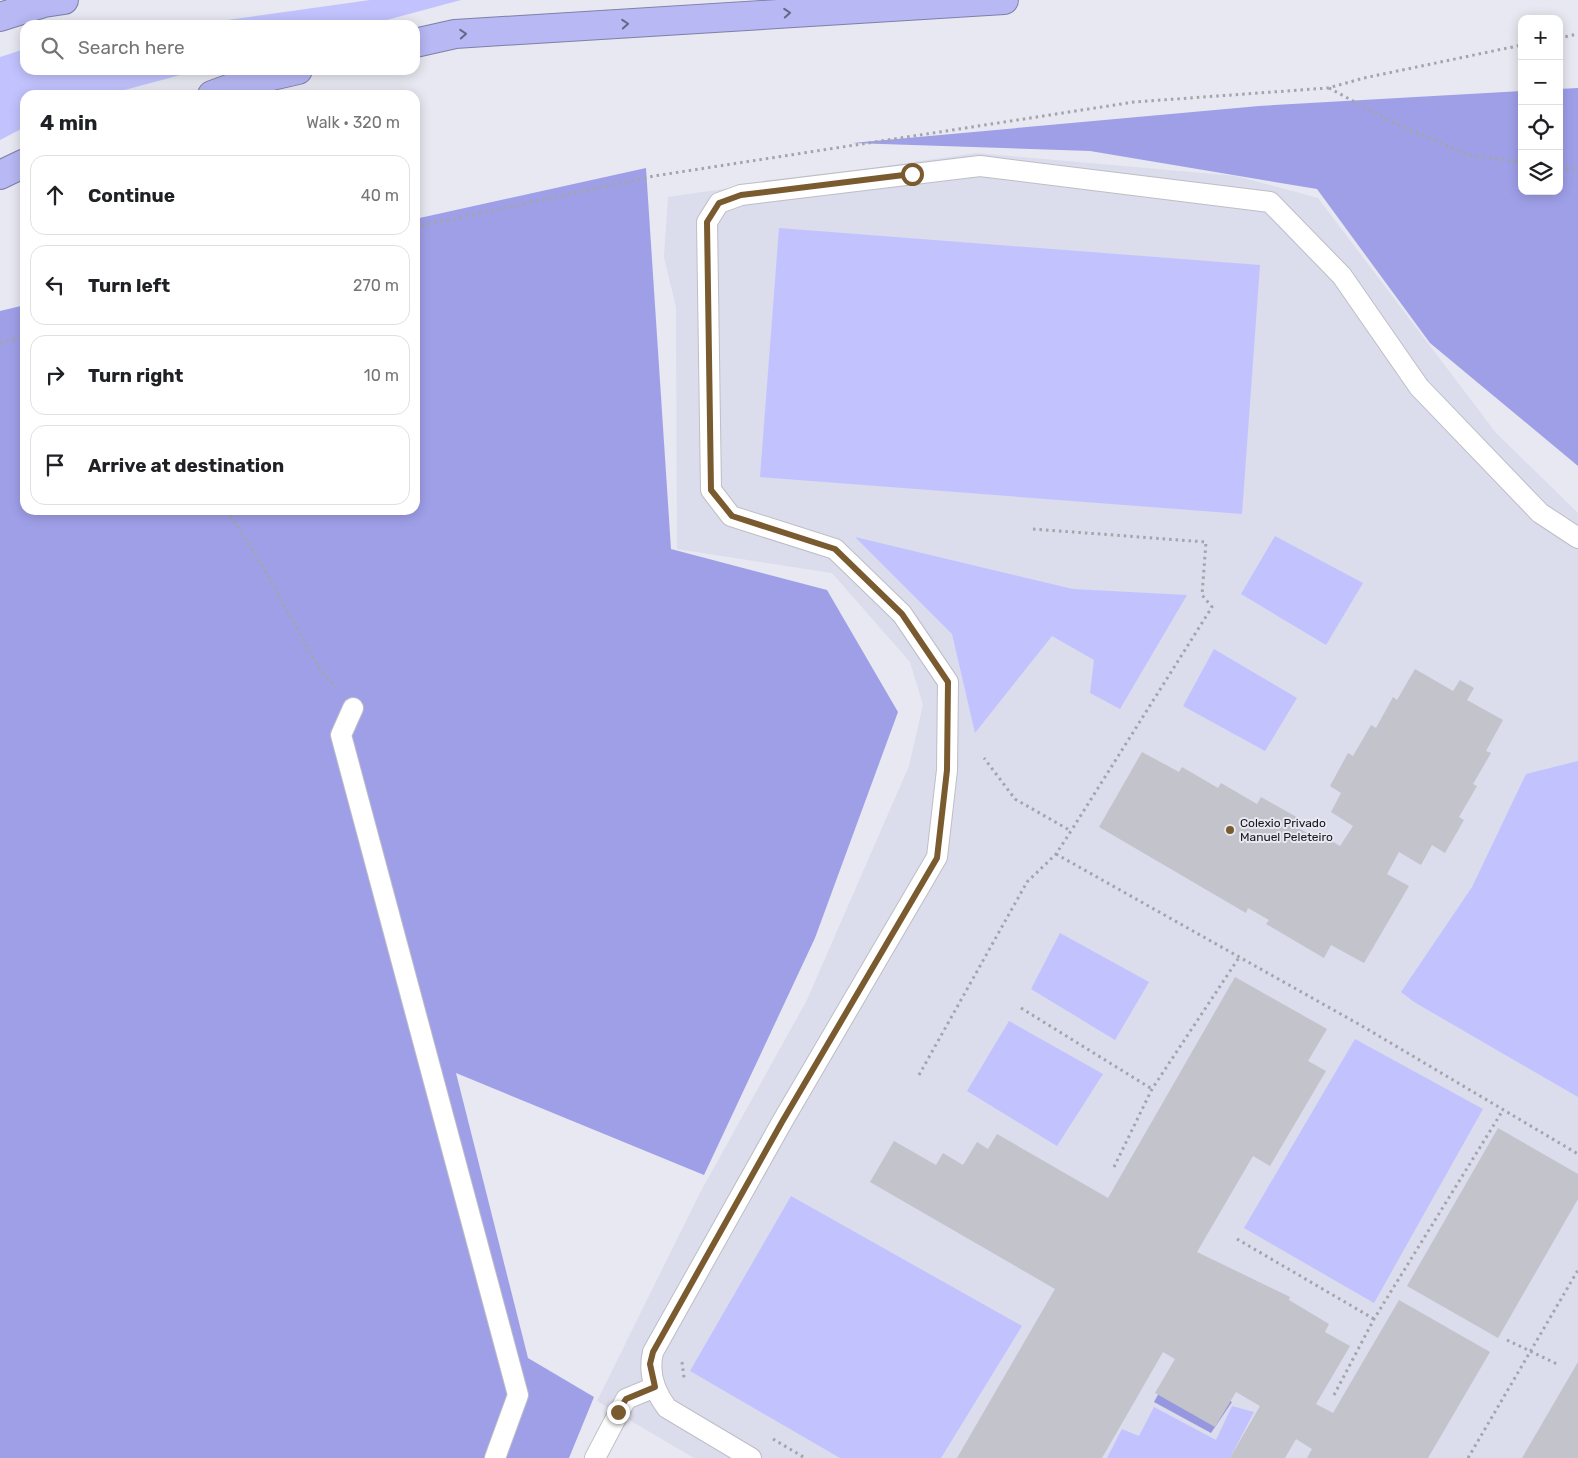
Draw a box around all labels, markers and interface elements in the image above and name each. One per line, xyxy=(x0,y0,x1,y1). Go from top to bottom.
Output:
one-way arrow xyxy=(783,8,791,19)
map controls xyxy=(1518,15,1563,195)
button: + xyxy=(1518,15,1563,60)
one-way arrow xyxy=(621,18,629,29)
search box xyxy=(20,20,420,75)
one-way arrow xyxy=(459,28,467,39)
icon: search xyxy=(38,34,66,62)
text: Search here xyxy=(78,36,185,59)
button: − xyxy=(1518,60,1563,105)
button: locate xyxy=(1518,105,1563,150)
text: 4 min xyxy=(40,110,98,135)
text: Walk · 320 m xyxy=(306,113,400,132)
button: layers xyxy=(1518,150,1563,195)
route start xyxy=(901,163,924,186)
icon: ahead xyxy=(41,181,69,209)
text: Continue xyxy=(88,184,175,207)
text: 40 m xyxy=(361,186,399,205)
icon: left xyxy=(41,271,69,299)
text: Turn left xyxy=(88,274,170,297)
text: 270 m xyxy=(353,276,399,295)
icon: right xyxy=(41,361,69,389)
text: Turn right xyxy=(88,364,183,387)
text: 10 m xyxy=(364,366,399,385)
icon: arrive xyxy=(41,451,69,479)
text: Arrive at destination xyxy=(88,454,284,477)
place label: Colexio Privado Manuel Peleteiro xyxy=(1240,816,1333,844)
marker: Colexio Privado Manuel Peleteiro xyxy=(1224,824,1236,836)
route end xyxy=(607,1401,630,1424)

